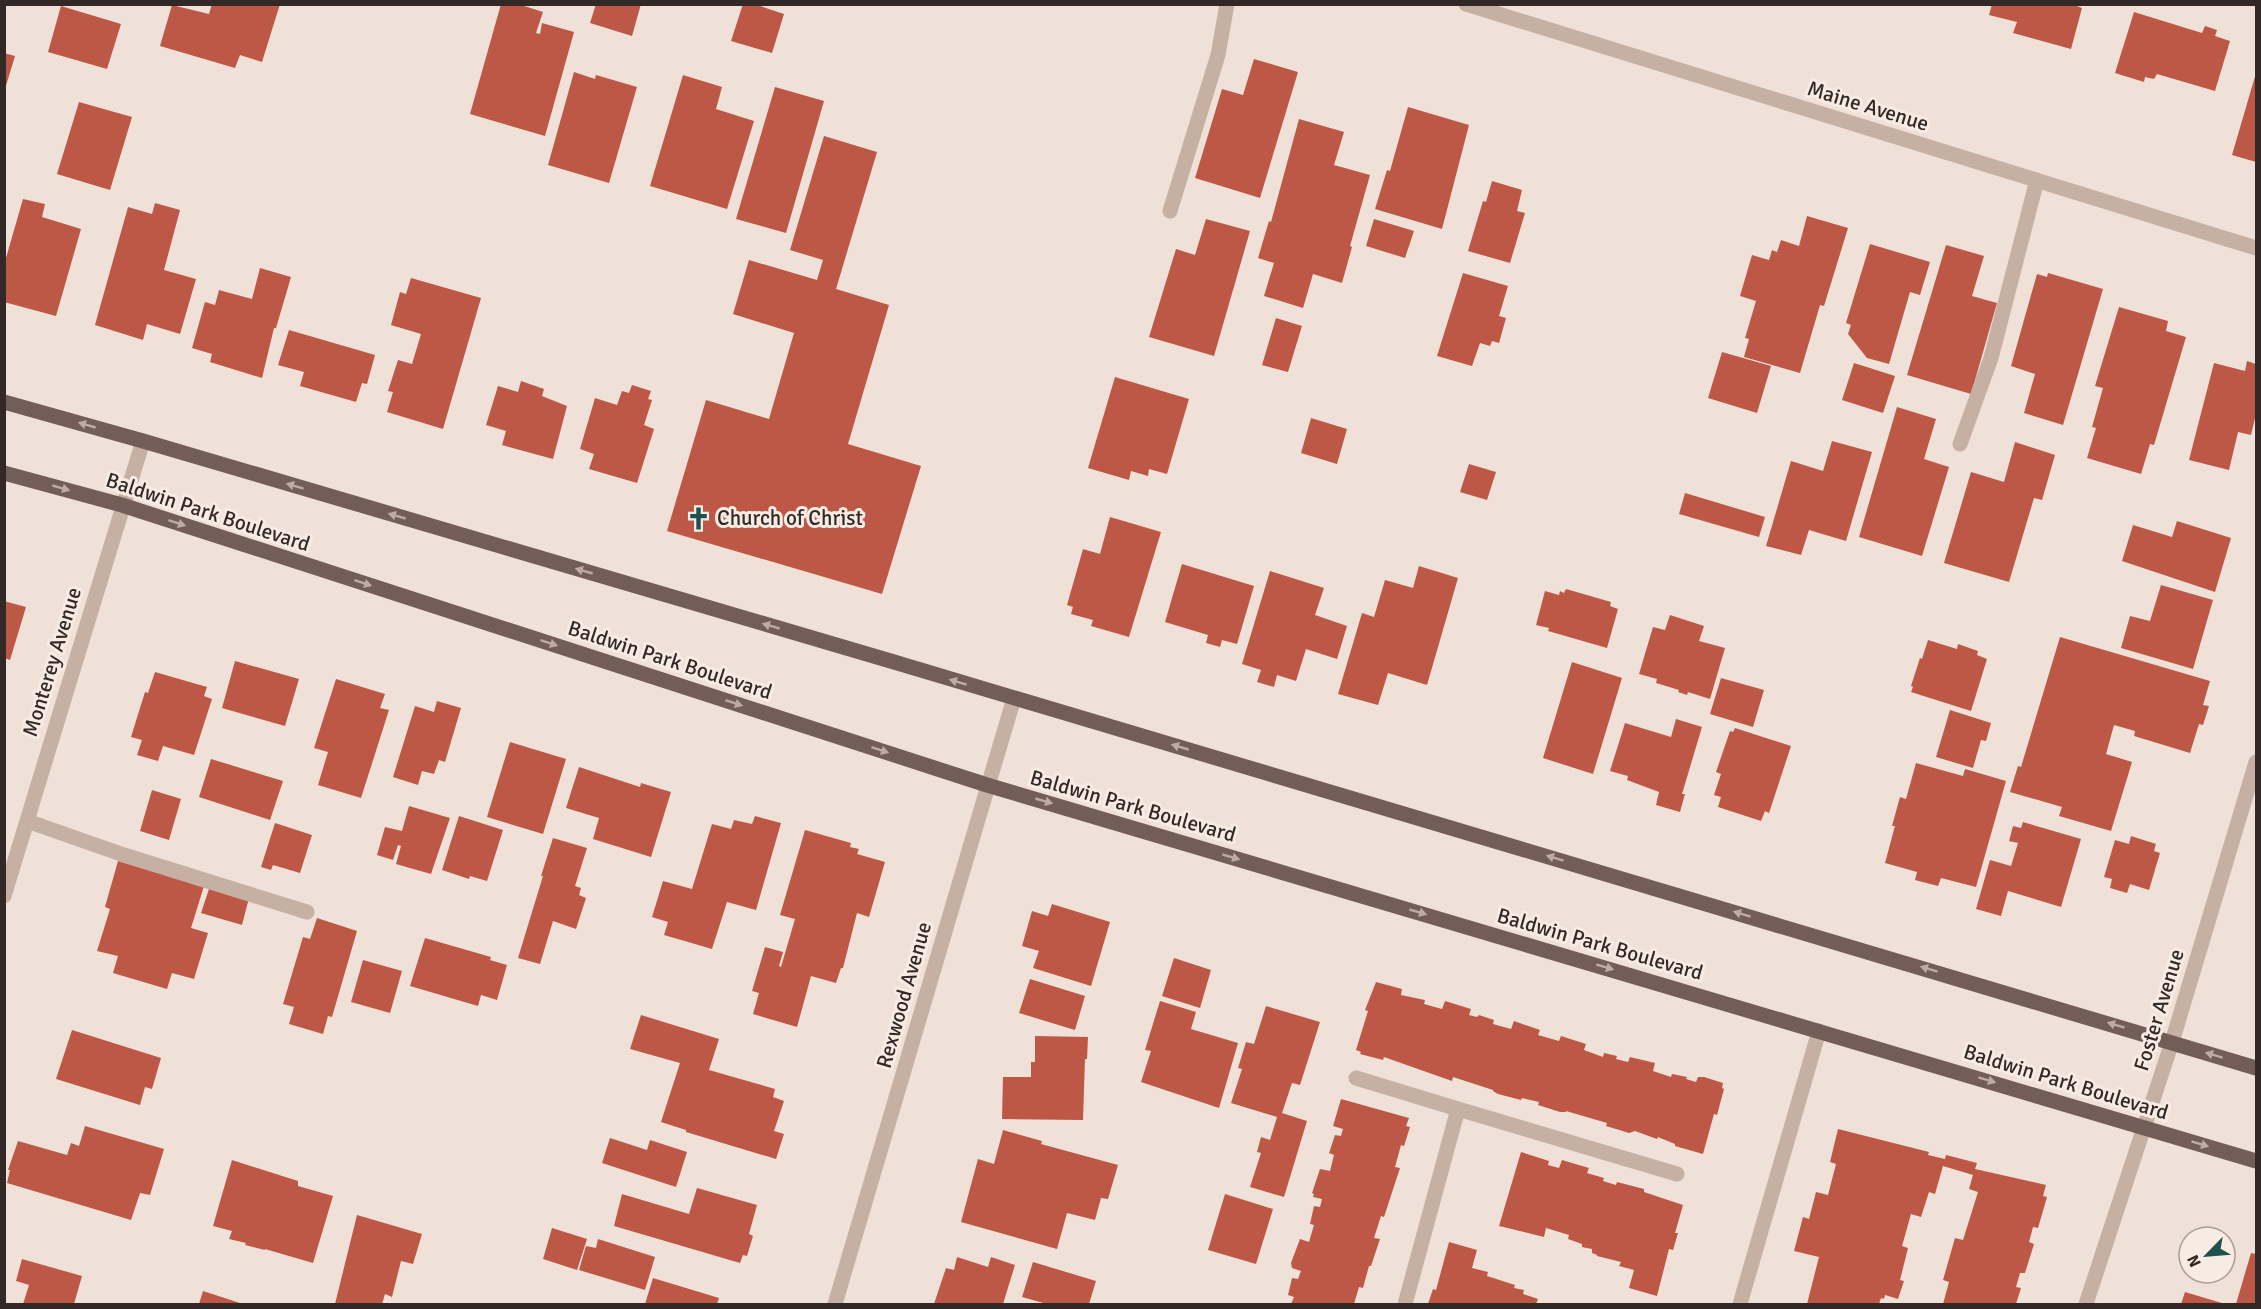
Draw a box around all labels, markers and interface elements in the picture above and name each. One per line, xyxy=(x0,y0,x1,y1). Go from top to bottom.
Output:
street label: Maine Avenue xyxy=(1804,75,1932,137)
one-way arrow xyxy=(77,420,95,429)
street label: Baldwin Park Boulevard xyxy=(103,467,313,557)
one-way arrow xyxy=(286,481,304,490)
one-way arrow xyxy=(52,484,70,494)
church icon: Church of Christ xyxy=(686,505,712,531)
place label: Church of Christ xyxy=(717,505,863,531)
one-way arrow xyxy=(387,511,405,520)
one-way arrow xyxy=(168,519,186,529)
one-way arrow xyxy=(575,566,593,575)
one-way arrow xyxy=(354,579,372,588)
street label: Monterey Avenue xyxy=(17,584,87,740)
street label: Baldwin Park Boulevard xyxy=(565,615,775,705)
one-way arrow xyxy=(762,621,780,630)
one-way arrow xyxy=(540,639,558,648)
one-way arrow xyxy=(949,677,967,686)
one-way arrow xyxy=(725,699,743,708)
one-way arrow xyxy=(1171,742,1189,751)
one-way arrow xyxy=(871,746,889,755)
street label: Baldwin Park Boulevard xyxy=(1027,764,1239,848)
one-way arrow xyxy=(1035,797,1053,806)
one-way arrow xyxy=(1222,853,1240,862)
one-way arrow xyxy=(1546,853,1564,862)
street label: Baldwin Park Boulevard xyxy=(1494,902,1706,986)
one-way arrow xyxy=(1409,908,1427,917)
one-way arrow xyxy=(1733,909,1751,918)
street label: Rexwood Avenue xyxy=(871,919,937,1071)
street label: Foster Avenue xyxy=(2128,946,2190,1074)
one-way arrow xyxy=(1596,963,1614,972)
one-way arrow xyxy=(1920,964,1938,973)
one-way arrow xyxy=(2107,1020,2125,1029)
street label: Baldwin Park Boulevard xyxy=(1960,1038,2172,1126)
one-way arrow xyxy=(2205,1050,2223,1059)
one-way arrow xyxy=(1978,1076,1996,1085)
one-way arrow xyxy=(2191,1139,2209,1149)
north arrow xyxy=(2177,1225,2237,1285)
text: N xyxy=(2183,1252,2206,1270)

